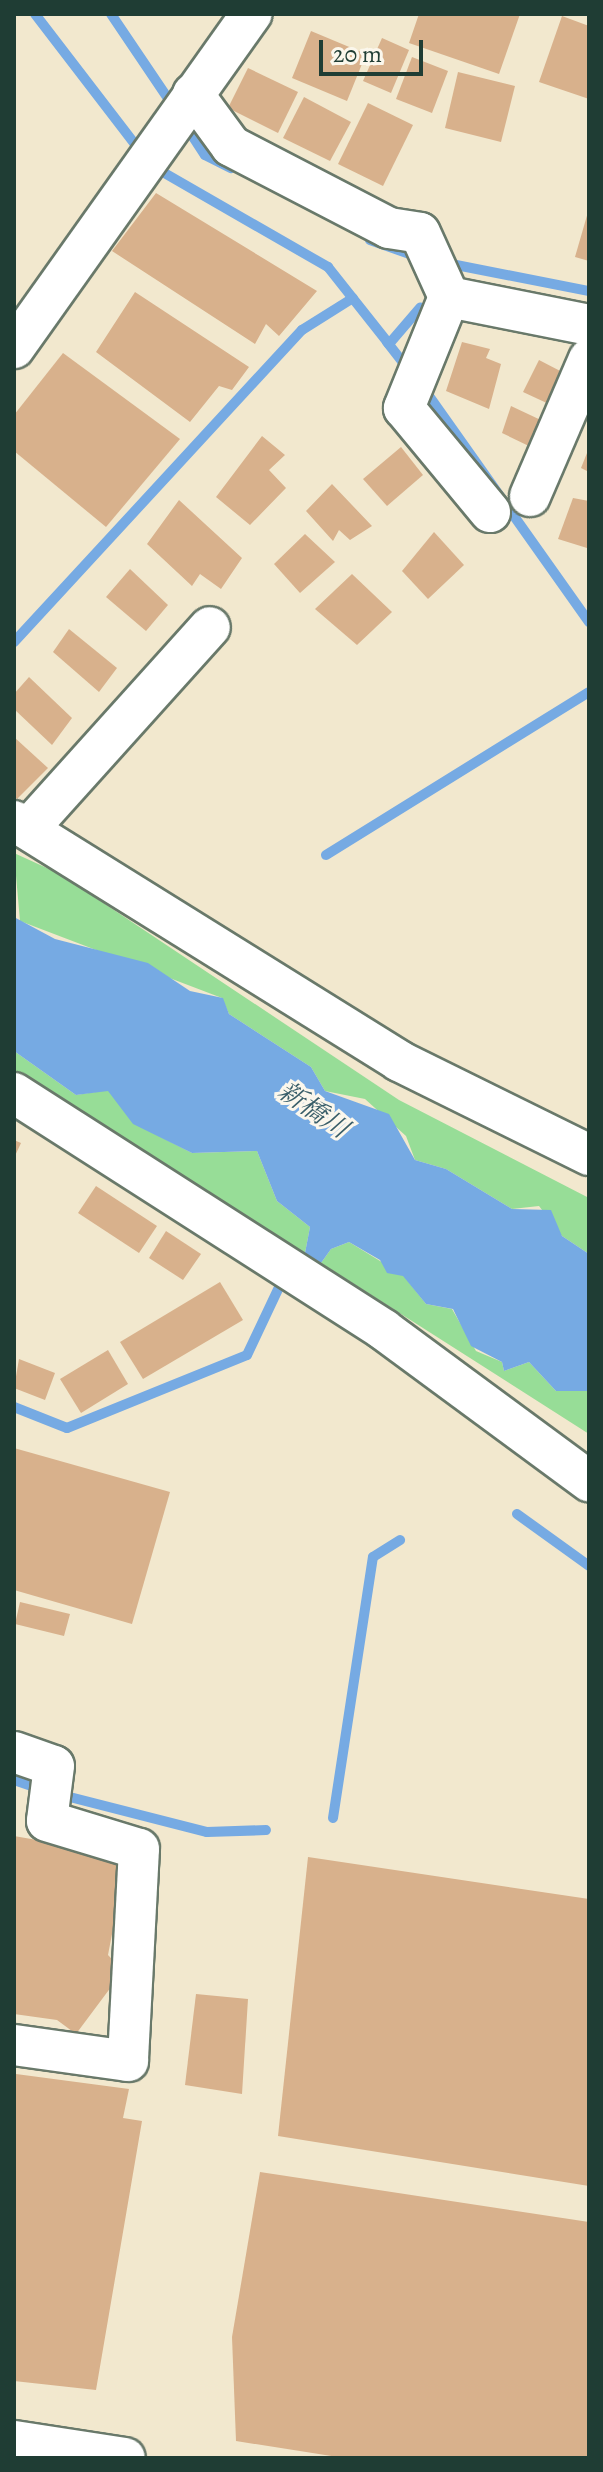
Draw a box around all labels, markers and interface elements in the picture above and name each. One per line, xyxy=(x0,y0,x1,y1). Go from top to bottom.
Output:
scale bar xyxy=(323,24,427,74)
text: 20 m xyxy=(333,38,382,70)
water label: 新橋川 xyxy=(272,1075,354,1145)

